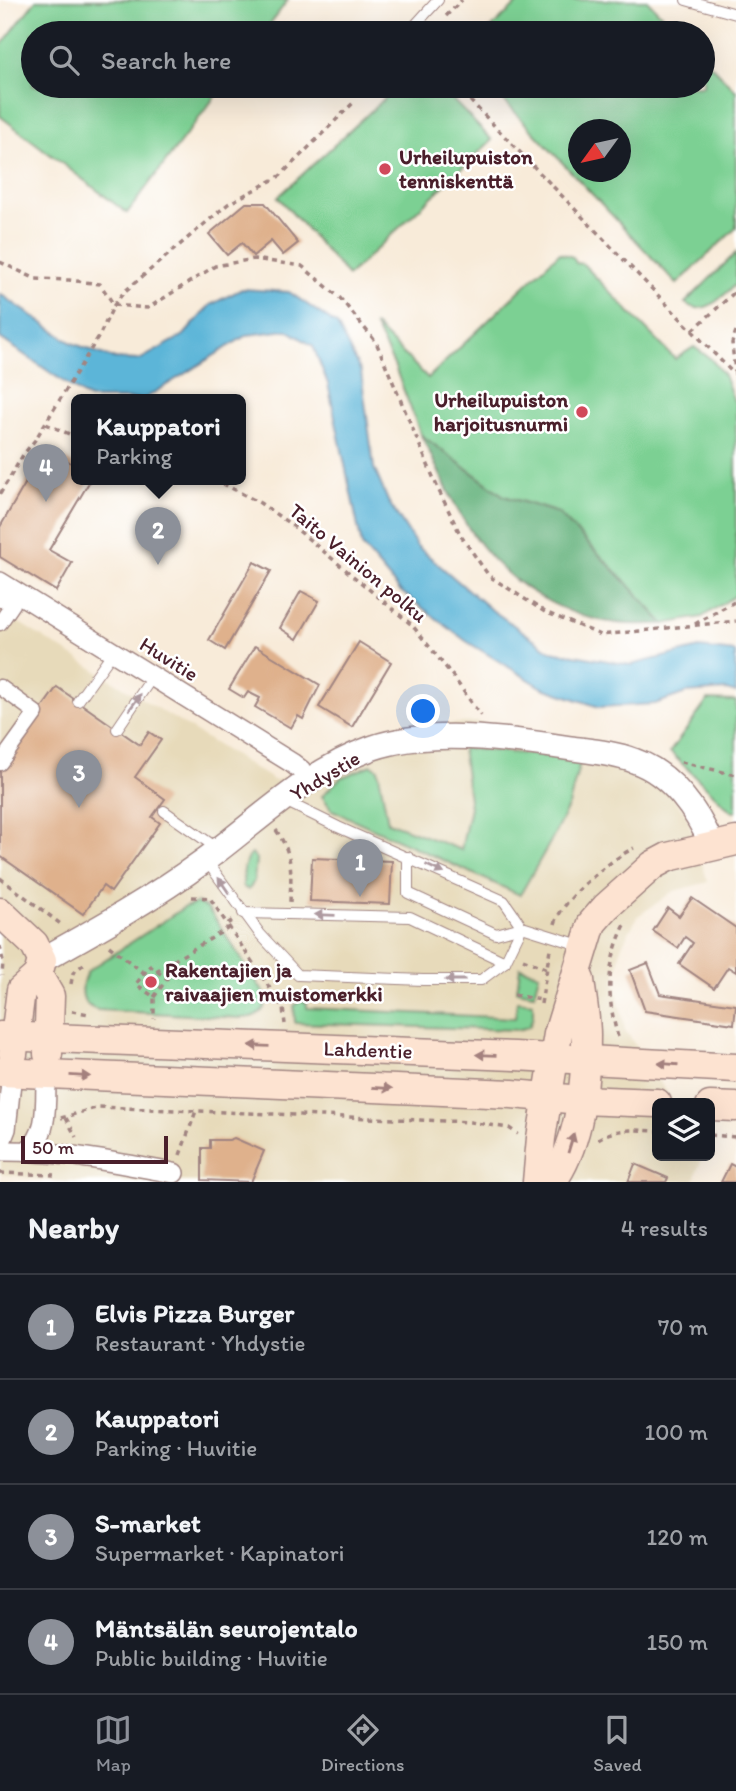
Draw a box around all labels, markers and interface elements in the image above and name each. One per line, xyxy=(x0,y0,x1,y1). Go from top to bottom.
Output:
search box xyxy=(21,21,715,98)
icon: search xyxy=(45,41,83,79)
text: Search here xyxy=(101,44,231,76)
north arrow xyxy=(568,119,631,182)
place label: Urheilupuiston tenniskenttä xyxy=(399,144,533,193)
marker: Urheilupuiston tenniskenttä xyxy=(377,161,393,177)
place label: Urheilupuiston harjoitusnurmi xyxy=(434,387,568,437)
popup xyxy=(71,394,246,485)
marker: Urheilupuiston harjoitusnurmi xyxy=(574,404,590,420)
text: Kauppatori xyxy=(96,410,221,442)
text: Parking xyxy=(96,442,172,470)
pin: 4 xyxy=(23,444,69,502)
street label: Taito Vainion polku xyxy=(284,498,433,628)
pin: 2 xyxy=(135,507,181,565)
street label: Huvitie xyxy=(135,631,203,686)
one-way arrow xyxy=(128,693,142,712)
your location xyxy=(406,694,440,728)
street label: Yhdystie xyxy=(285,745,364,806)
pin: 3 xyxy=(56,750,102,808)
pin: 1 xyxy=(337,839,383,897)
one-way arrow xyxy=(425,863,445,875)
one-way arrow xyxy=(217,877,231,895)
one-way arrow xyxy=(314,909,336,921)
place label: Rakentajien ja raivaajien muistomerkki xyxy=(165,957,383,1007)
marker: Rakentajien ja raivaajien muistomerkki xyxy=(143,974,159,990)
one-way arrow xyxy=(444,974,466,986)
street label: Lahdentie xyxy=(323,1035,413,1064)
one-way arrow xyxy=(247,1040,269,1051)
one-way arrow xyxy=(475,1049,497,1060)
one-way arrow xyxy=(657,1058,679,1069)
one-way arrow xyxy=(69,1071,91,1082)
one-way arrow xyxy=(372,1082,394,1093)
map controls xyxy=(652,1098,715,1161)
button: layers xyxy=(652,1098,715,1161)
one-way arrow xyxy=(567,1132,577,1153)
scale bar xyxy=(21,1133,168,1165)
text: 50 m xyxy=(32,1136,74,1159)
text: Nearby xyxy=(28,1209,119,1246)
text: 4 results xyxy=(621,1214,708,1242)
text: Elvis Pizza Burger xyxy=(95,1297,294,1329)
text: 1 xyxy=(46,1313,56,1341)
text: 70 m xyxy=(658,1313,708,1341)
text: Restaurant · Yhdystie xyxy=(95,1329,306,1357)
text: Kauppatori xyxy=(95,1402,220,1434)
text: 2 xyxy=(45,1418,57,1446)
text: 100 m xyxy=(644,1418,708,1446)
text: Parking · Huvitie xyxy=(95,1434,257,1462)
text: S-market xyxy=(95,1507,201,1539)
text: 3 xyxy=(45,1523,57,1551)
text: 120 m xyxy=(647,1523,708,1551)
text: Supermarket · Kapinatori xyxy=(95,1539,344,1567)
text: Mäntsälän seurojentalo xyxy=(95,1612,358,1644)
text: 4 xyxy=(44,1628,58,1656)
text: 150 m xyxy=(647,1628,708,1656)
text: Public building · Huvitie xyxy=(95,1644,328,1672)
tab: Map xyxy=(94,1711,132,1776)
tab: Directions xyxy=(321,1711,405,1776)
tab: Saved xyxy=(593,1711,642,1776)

